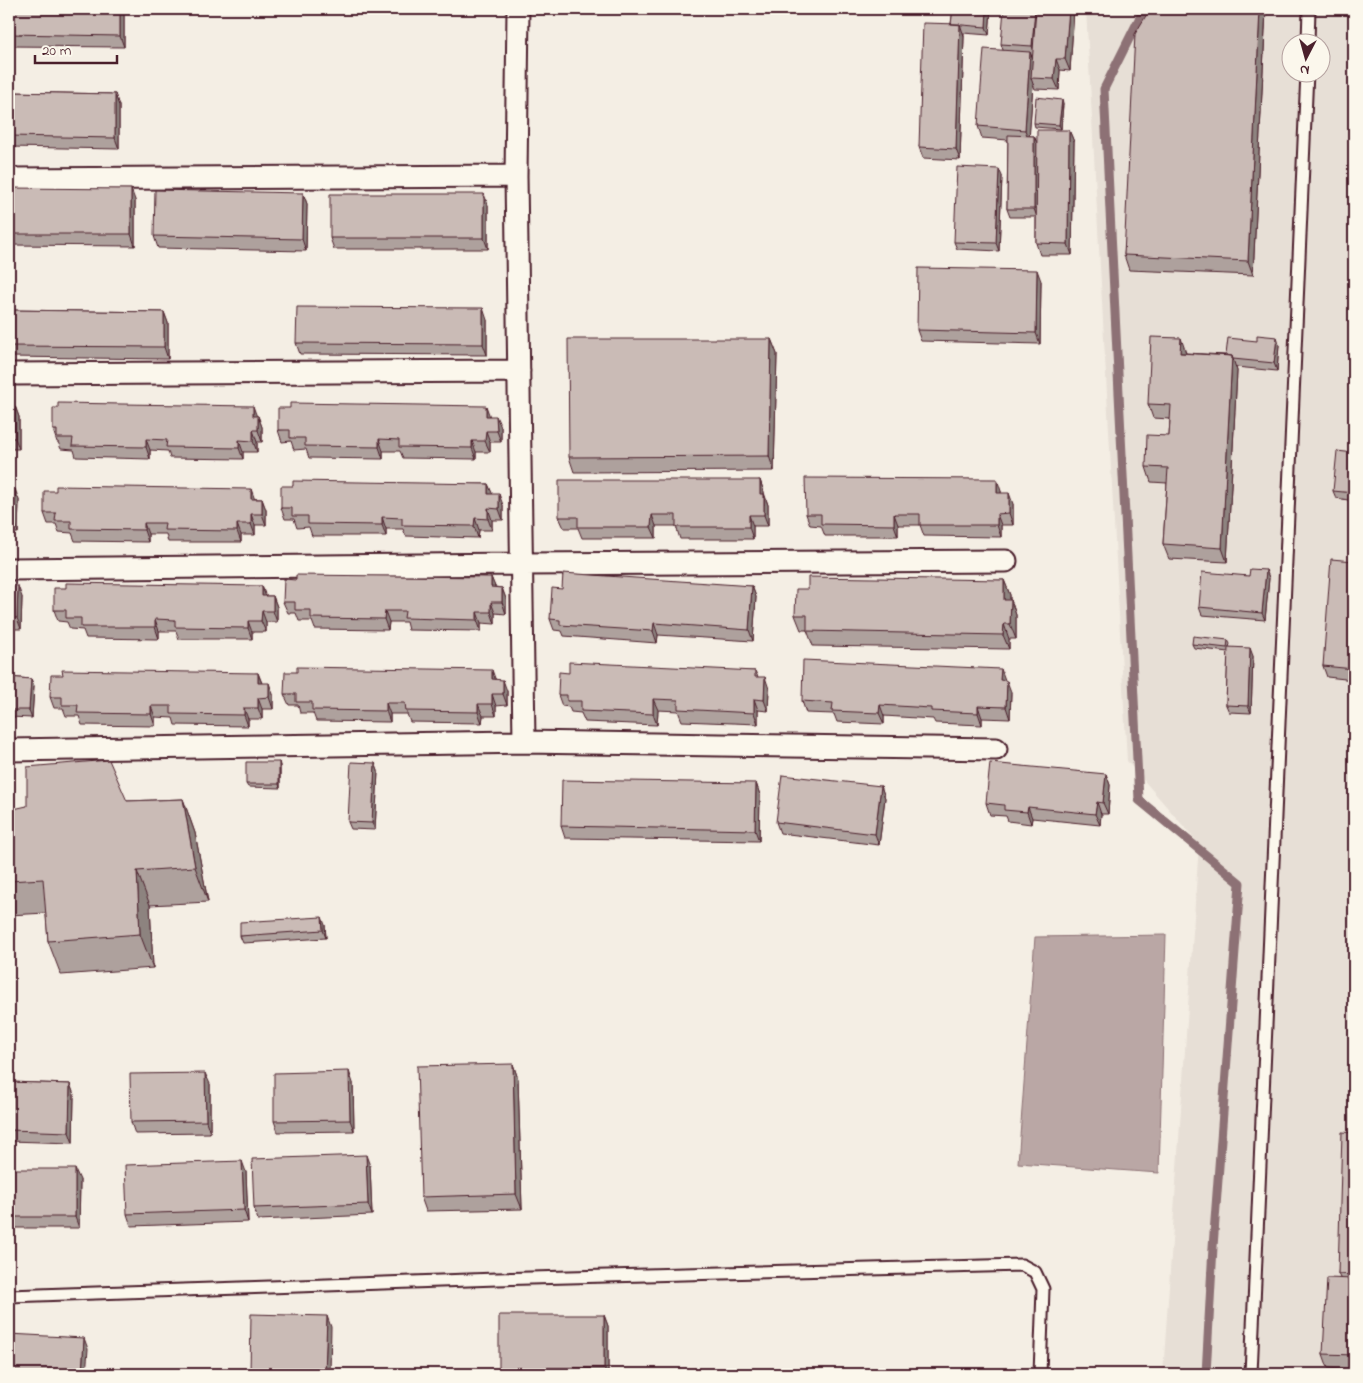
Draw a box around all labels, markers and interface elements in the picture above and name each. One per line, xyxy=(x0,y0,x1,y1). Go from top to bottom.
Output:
scale bar xyxy=(35,32,118,64)
north arrow xyxy=(1280,32,1330,82)
text: 20 m xyxy=(42,40,72,62)
text: N xyxy=(1299,59,1311,80)

